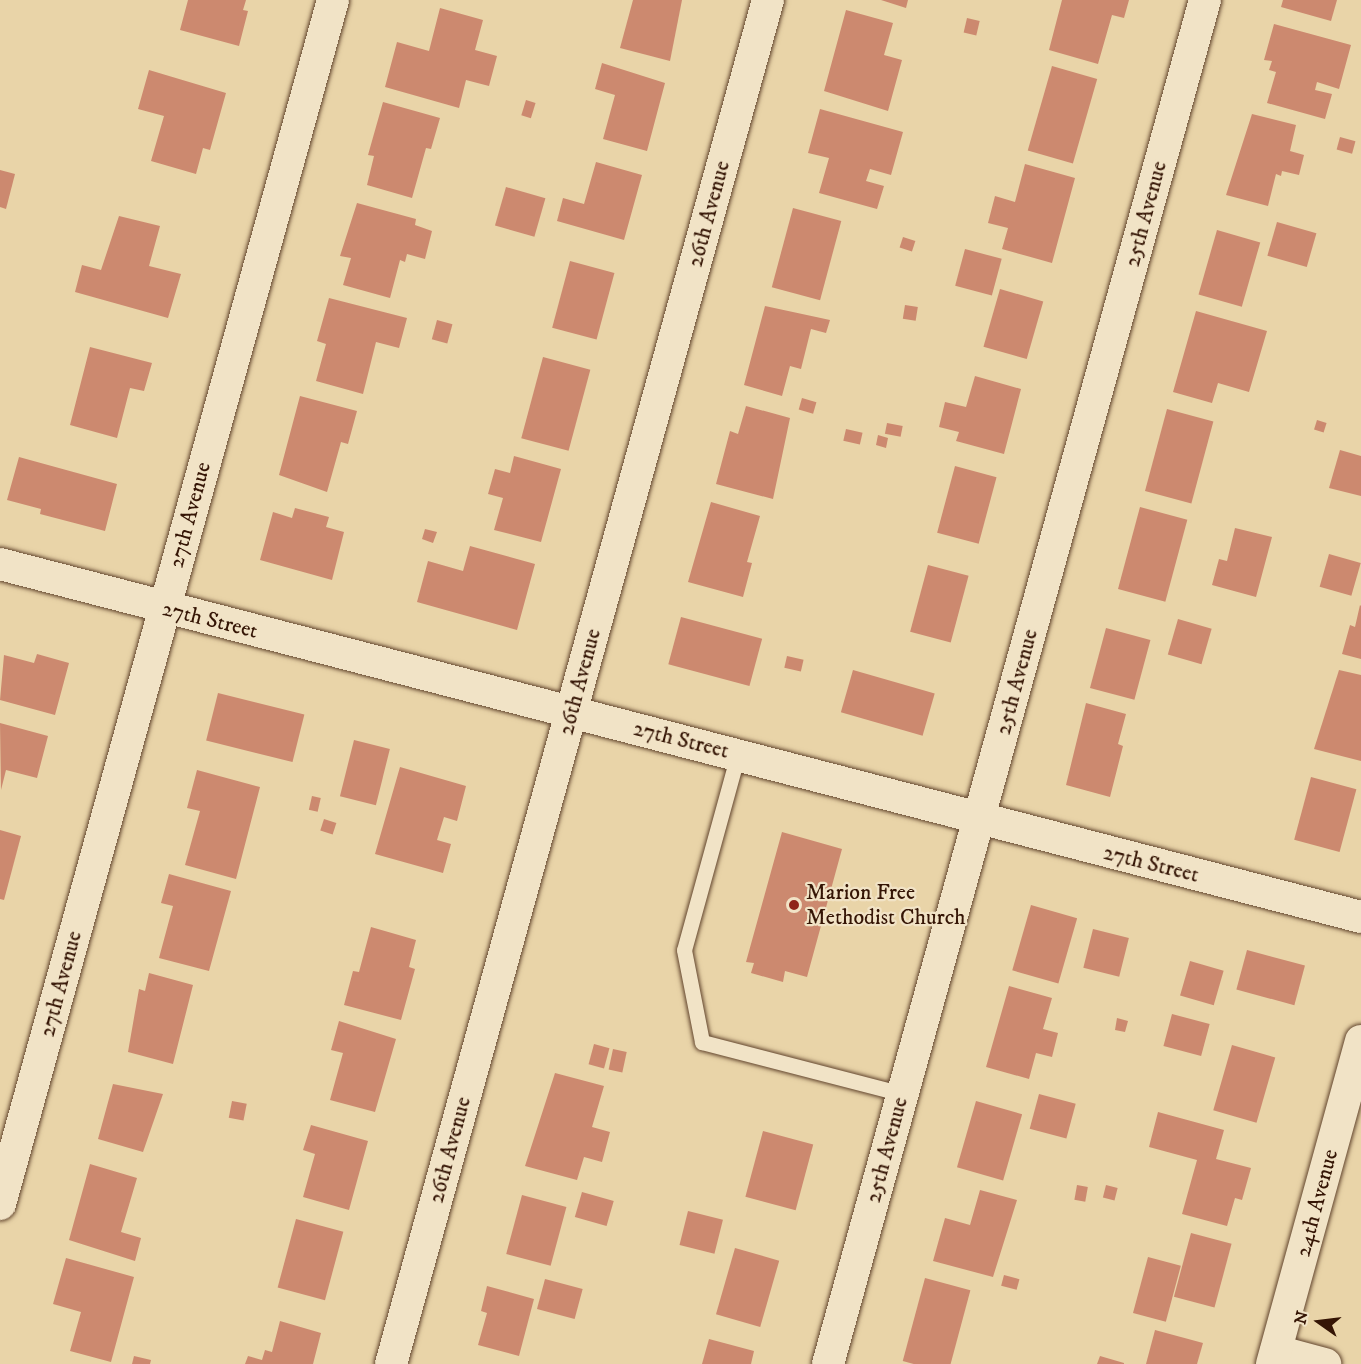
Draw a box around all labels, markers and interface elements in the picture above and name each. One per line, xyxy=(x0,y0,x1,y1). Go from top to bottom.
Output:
street label: 26th Avenue xyxy=(682,158,736,270)
street label: 25th Avenue xyxy=(1119,158,1173,270)
street label: 27th Avenue xyxy=(163,459,217,571)
street label: 27th Street xyxy=(160,595,260,645)
street label: 26th Avenue xyxy=(553,626,607,738)
street label: 25th Avenue xyxy=(990,626,1044,738)
street label: 27th Street xyxy=(631,715,731,765)
street label: 27th Street xyxy=(1101,839,1201,889)
place label: Marion Free Methodist Church xyxy=(806,879,966,930)
marker: Marion Free Methodist Church xyxy=(787,898,801,912)
street label: 27th Avenue xyxy=(34,928,88,1040)
street label: 26th Avenue xyxy=(423,1094,477,1206)
street label: 25th Avenue xyxy=(860,1094,914,1206)
street label: 24th Avenue xyxy=(1290,1146,1344,1260)
north arrow xyxy=(1289,1292,1349,1352)
text: N xyxy=(1290,1309,1313,1326)

